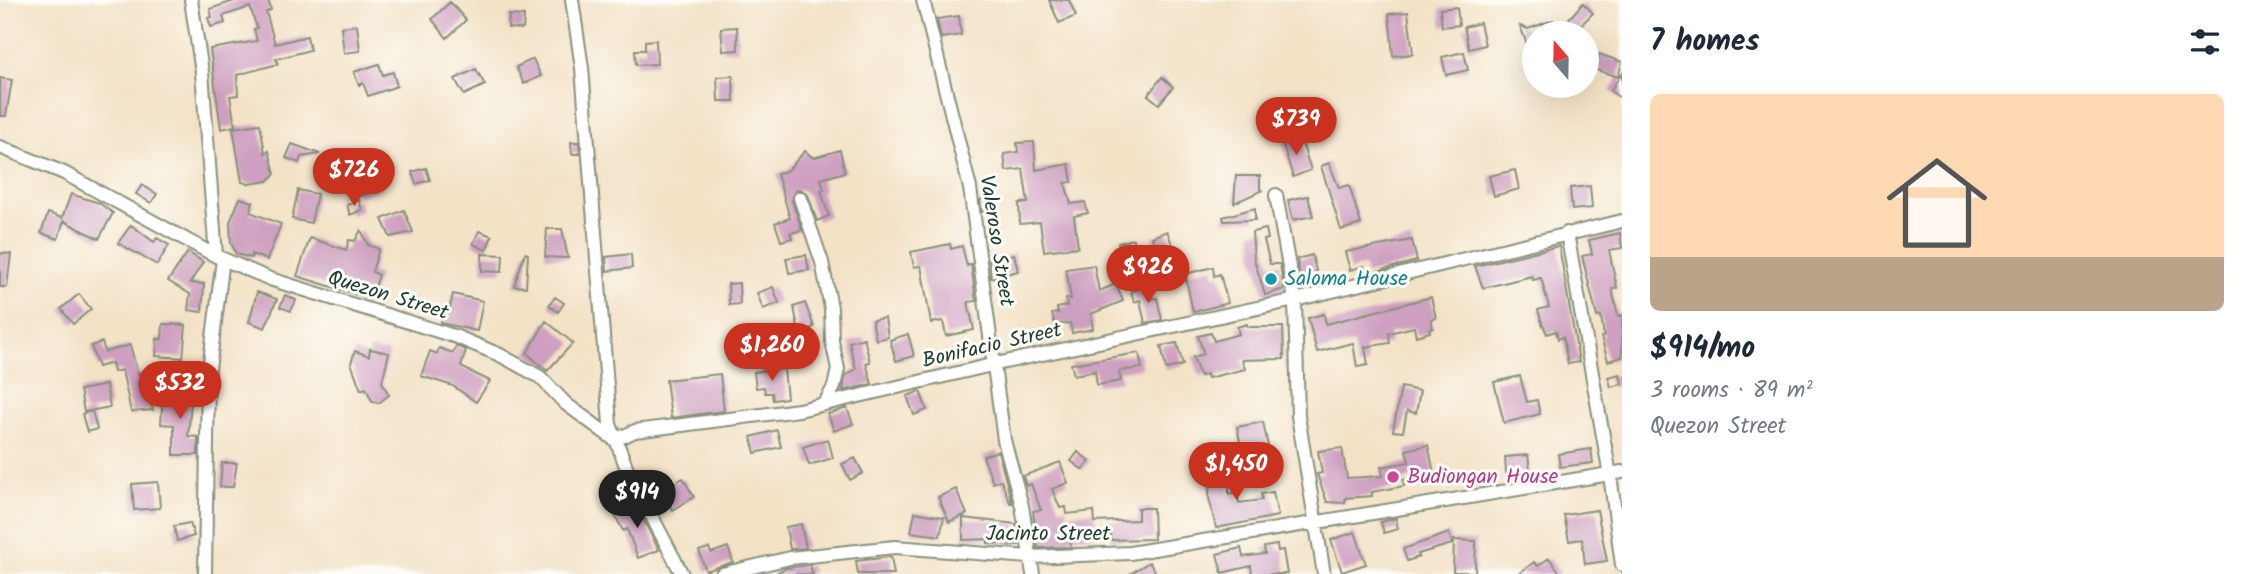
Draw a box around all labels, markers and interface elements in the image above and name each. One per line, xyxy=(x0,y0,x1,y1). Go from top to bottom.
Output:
text: 7 homes xyxy=(1650,18,1760,66)
north arrow xyxy=(1522,21,1600,98)
map controls xyxy=(1522,21,1599,98)
icon: filters xyxy=(2186,23,2224,61)
pin: $739 xyxy=(1255,97,1337,157)
text: $739 xyxy=(1272,102,1320,138)
icon: home xyxy=(1874,140,2000,266)
pin: $726 xyxy=(313,148,395,208)
text: $726 xyxy=(329,153,379,189)
street label: Valeroso Street xyxy=(969,173,1023,310)
pin: $926 xyxy=(1107,246,1189,305)
text: $926 xyxy=(1122,250,1174,286)
street label: Quezon Street xyxy=(324,262,453,330)
place label: Saloma House xyxy=(1285,263,1408,296)
marker: Saloma House xyxy=(1263,271,1279,287)
street label: Bonifacio Street xyxy=(919,314,1066,378)
pin: $1,260 xyxy=(715,324,829,383)
text: $914/mo xyxy=(1650,325,1755,373)
text: $1,260 xyxy=(740,328,804,364)
pin: $532 xyxy=(139,362,221,421)
text: $532 xyxy=(154,366,206,402)
text: 3 rooms · 89 m² xyxy=(1650,373,1813,409)
text: Quezon Street xyxy=(1650,409,1787,445)
pin: $1,450 xyxy=(1179,442,1293,502)
text: $1,450 xyxy=(1205,447,1267,483)
place label: Budiongan House xyxy=(1407,461,1559,494)
marker: Budiongan House xyxy=(1385,469,1401,485)
pin: $914 xyxy=(596,470,678,530)
text: $914 xyxy=(615,475,659,511)
street label: Jacinto Street xyxy=(986,518,1111,551)

